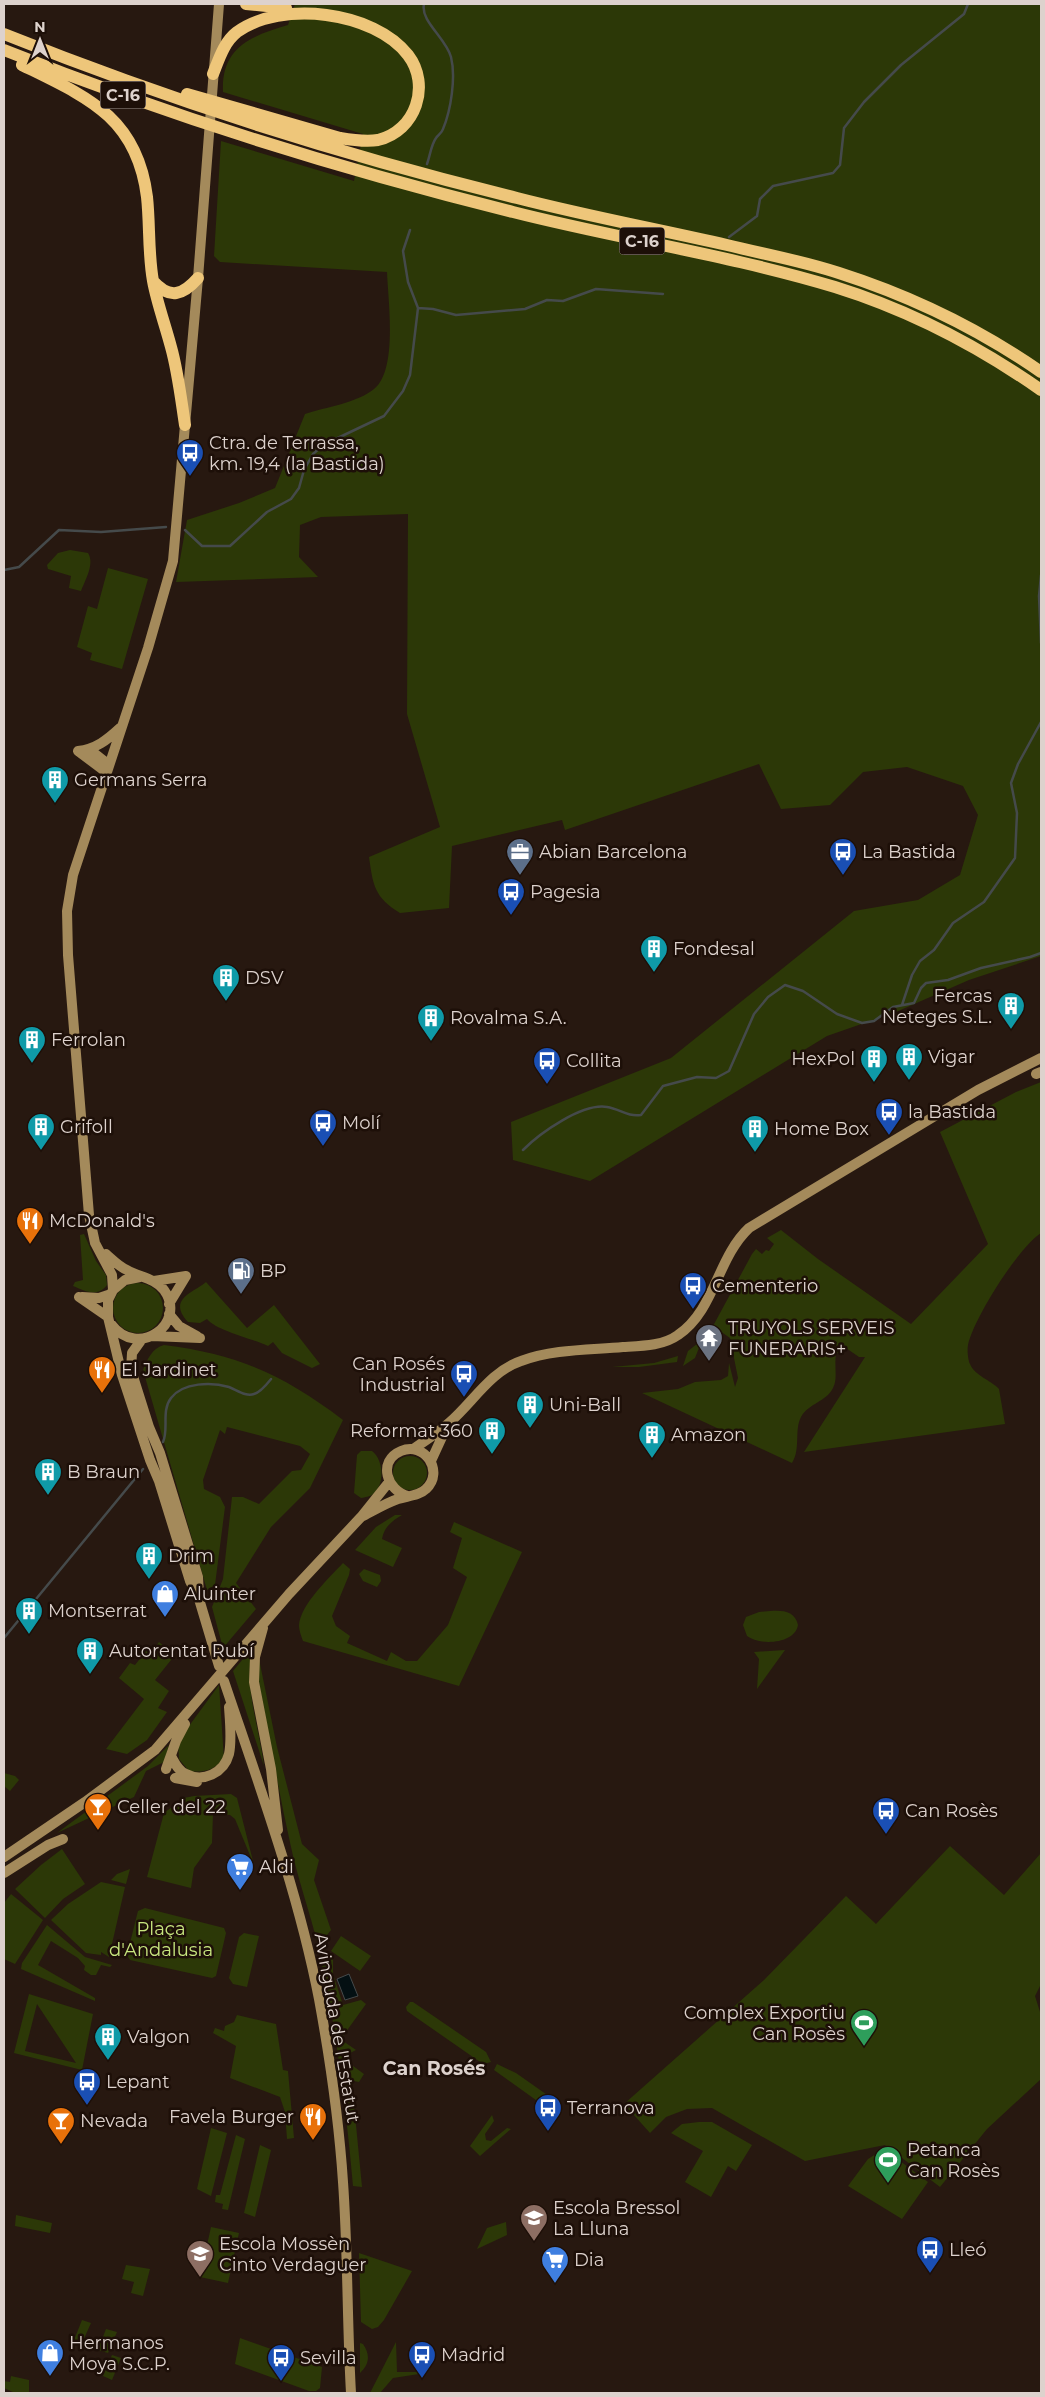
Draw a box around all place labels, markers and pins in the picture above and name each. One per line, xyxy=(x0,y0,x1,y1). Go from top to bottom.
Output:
place label: Ctra. de Terrassa, km. 19,4 (la Bastida) xyxy=(209,432,385,475)
bus stop icon: Ctra. de Terrassa, km. 19,4 (la Bastida) xyxy=(175,438,205,477)
building icon: Germans Serra xyxy=(40,765,70,804)
place label: Germans Serra xyxy=(74,769,207,791)
office icon: Abian Barcelona xyxy=(505,837,535,876)
bus stop icon: La Bastida xyxy=(828,837,858,876)
place label: Abian Barcelona xyxy=(539,841,687,863)
place label: La Bastida xyxy=(862,841,956,863)
bus stop icon: Pagesia xyxy=(496,877,526,916)
place label: Pagesia xyxy=(530,881,601,903)
building icon: Fondesal xyxy=(639,934,669,973)
place label: Fondesal xyxy=(673,938,755,960)
building icon: DSV xyxy=(211,963,241,1002)
place label: DSV xyxy=(245,967,284,989)
place label: Fercas Neteges S.L. xyxy=(882,985,992,1028)
building icon: Fercas Neteges S.L. xyxy=(996,991,1026,1030)
building icon: Rovalma S.A. xyxy=(416,1003,446,1042)
place label: Rovalma S.A. xyxy=(450,1007,567,1029)
building icon: Ferrolan xyxy=(17,1025,47,1064)
place label: Ferrolan xyxy=(51,1029,126,1051)
building icon: Vigar xyxy=(894,1042,924,1081)
building icon: HexPol xyxy=(859,1044,889,1083)
bus stop icon: Collita xyxy=(532,1046,562,1085)
place label: Vigar xyxy=(928,1046,975,1068)
place label: HexPol xyxy=(791,1048,855,1070)
place label: Collita xyxy=(566,1050,622,1072)
bus stop icon: la Bastida xyxy=(874,1097,904,1136)
place label: la Bastida xyxy=(908,1101,996,1123)
bus stop icon: Molí xyxy=(308,1108,338,1147)
building icon: Grifoll xyxy=(26,1112,56,1151)
place label: Molí xyxy=(342,1112,381,1134)
building icon: Home Box xyxy=(740,1114,770,1153)
place label: Grifoll xyxy=(60,1116,113,1138)
place label: Home Box xyxy=(774,1118,869,1140)
restaurant icon: McDonald's xyxy=(15,1206,45,1245)
place label: McDonald's xyxy=(49,1210,155,1232)
fuel station icon: BP xyxy=(226,1256,256,1295)
place label: BP xyxy=(260,1260,287,1282)
bus stop icon: Cementerio xyxy=(678,1271,708,1310)
place label: Cementerio xyxy=(712,1275,818,1297)
place label: TRUYOLS SERVEIS FUNERARIS+ xyxy=(728,1317,895,1360)
temple icon: TRUYOLS SERVEIS FUNERARIS+ xyxy=(694,1323,724,1362)
place label: Can Rosés Industrial xyxy=(352,1353,445,1396)
restaurant icon: El Jardinet xyxy=(87,1355,117,1394)
place label: El Jardinet xyxy=(121,1359,217,1381)
bus stop icon: Can Rosés Industrial xyxy=(449,1359,479,1398)
building icon: Uni-Ball xyxy=(515,1390,545,1429)
place label: Uni-Ball xyxy=(549,1394,621,1416)
building icon: Reformat 360 xyxy=(477,1416,507,1455)
place label: Reformat 360 xyxy=(350,1420,473,1442)
building icon: Amazon xyxy=(637,1420,667,1459)
place label: Amazon xyxy=(671,1424,746,1446)
building icon: B Braun xyxy=(33,1457,63,1496)
place label: B Braun xyxy=(67,1461,140,1483)
building icon: Drim xyxy=(134,1541,164,1580)
place label: Drim xyxy=(168,1545,214,1567)
shop icon: Aluinter xyxy=(150,1579,180,1618)
place label: Aluinter xyxy=(184,1583,256,1605)
building icon: Montserrat xyxy=(14,1596,44,1635)
place label: Montserrat xyxy=(48,1600,147,1622)
building icon: Autorentat Rubí xyxy=(75,1636,105,1675)
place label: Autorentat Rubí xyxy=(109,1640,255,1662)
bar icon: Celler del 22 xyxy=(83,1792,113,1831)
place label: Celler del 22 xyxy=(117,1796,226,1818)
bus stop icon: Can Rosès xyxy=(871,1796,901,1835)
place label: Can Rosès xyxy=(905,1800,998,1822)
supermarket icon: Aldi xyxy=(225,1852,255,1891)
place label: Aldi xyxy=(259,1856,294,1878)
place label: Complex Exportiu Can Rosès xyxy=(684,2002,845,2045)
sports icon: Complex Exportiu Can Rosès xyxy=(849,2008,879,2047)
building icon: Valgon xyxy=(93,2022,123,2061)
place label: Valgon xyxy=(127,2026,190,2048)
bus stop icon: Lepant xyxy=(72,2067,102,2106)
place label: Lepant xyxy=(106,2071,170,2093)
bus stop icon: Terranova xyxy=(533,2093,563,2132)
place label: Terranova xyxy=(567,2097,655,2119)
restaurant icon: Favela Burger xyxy=(298,2102,328,2141)
bar icon: Nevada xyxy=(46,2106,76,2145)
place label: Favela Burger xyxy=(169,2106,294,2128)
place label: Nevada xyxy=(80,2110,148,2132)
place label: Petanca Can Rosès xyxy=(907,2139,1000,2182)
sports icon: Petanca Can Rosès xyxy=(873,2145,903,2184)
place label: Escola Bressol La Lluna xyxy=(553,2197,680,2240)
school or university icon: Escola Bressol La Lluna xyxy=(519,2203,549,2242)
place label: Escola Mossèn Cinto Verdaguer xyxy=(219,2233,367,2276)
bus stop icon: Lleó xyxy=(915,2235,945,2274)
school or university icon: Escola Mossèn Cinto Verdaguer xyxy=(185,2239,215,2278)
place label: Lleó xyxy=(949,2239,987,2261)
supermarket icon: Dia xyxy=(540,2245,570,2284)
place label: Dia xyxy=(574,2249,604,2271)
place label: Hermanos Moya S.C.P. xyxy=(69,2332,170,2375)
shop icon: Hermanos Moya S.C.P. xyxy=(35,2338,65,2377)
bus stop icon: Madrid xyxy=(407,2340,437,2379)
bus stop icon: Sevilla xyxy=(266,2343,296,2382)
place label: Madrid xyxy=(441,2344,505,2366)
place label: Sevilla xyxy=(300,2347,357,2369)

